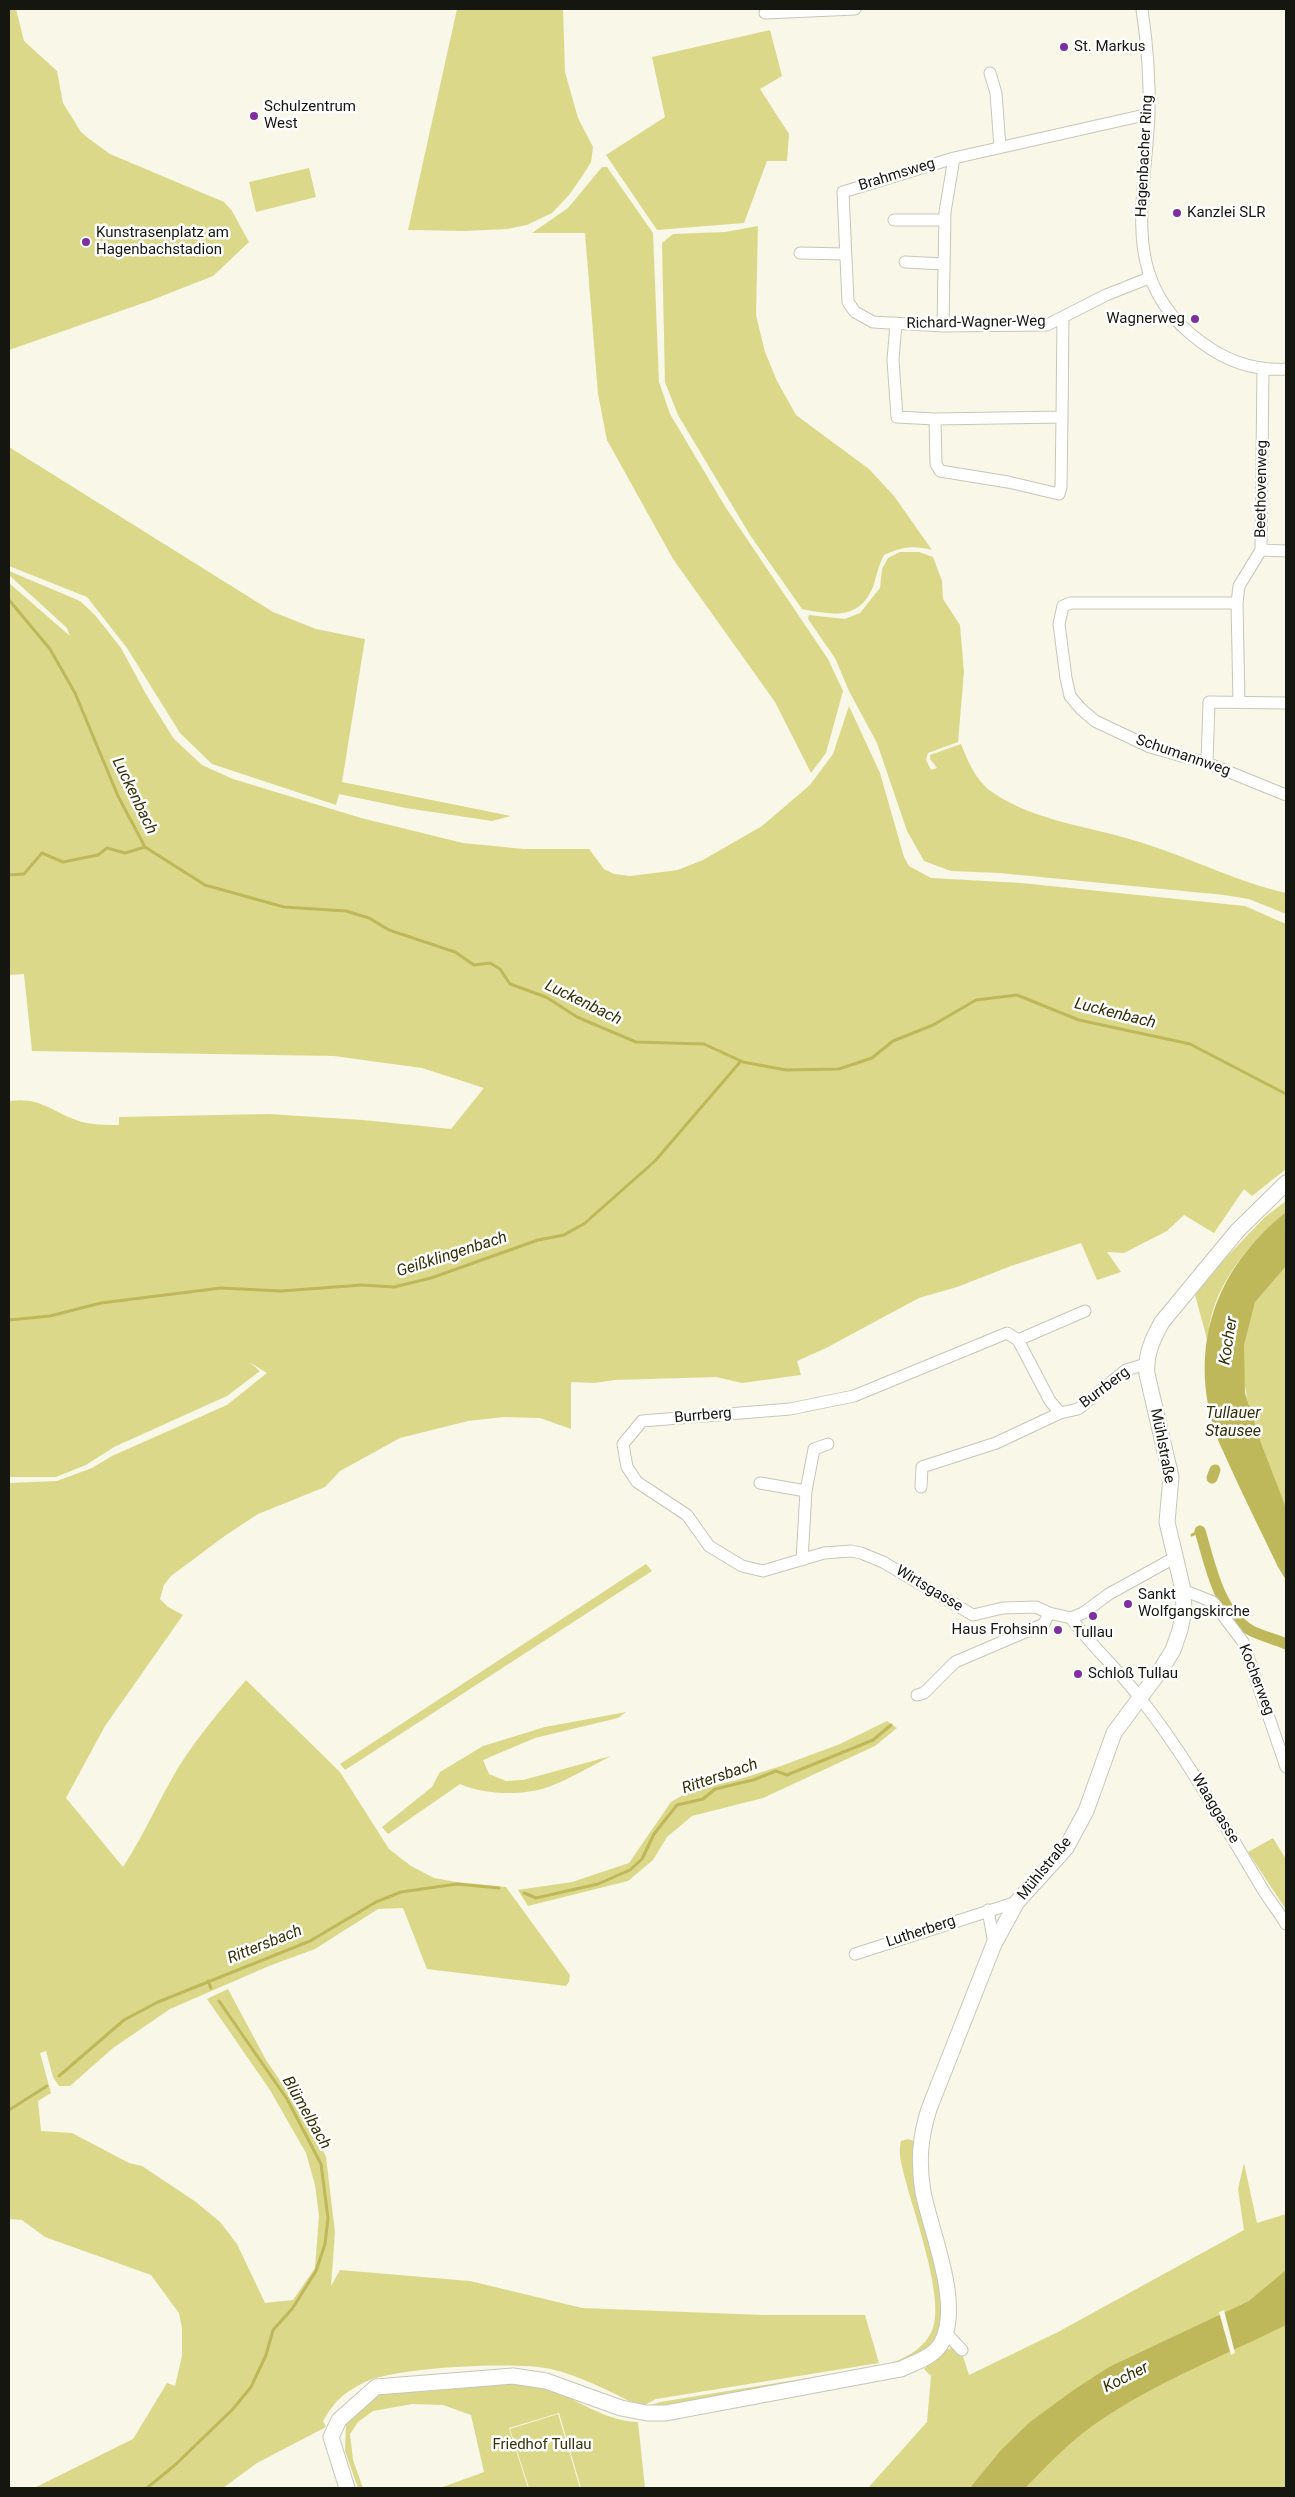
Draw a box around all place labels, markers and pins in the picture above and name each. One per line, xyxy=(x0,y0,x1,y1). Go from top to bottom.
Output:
place label: St. Markus xyxy=(1074,38,1145,56)
marker: St. Markus xyxy=(1058,41,1070,53)
place label: Schulzentrum West xyxy=(264,98,356,133)
marker: Schulzentrum West xyxy=(248,110,260,122)
place label: Kanzlei SLR xyxy=(1187,204,1265,222)
marker: Kanzlei SLR xyxy=(1171,207,1183,219)
place label: Kunstrasenplatz am Hagenbachstadion xyxy=(96,224,229,259)
marker: Kunstrasenplatz am Hagenbachstadion xyxy=(80,236,92,248)
place label: Wagnerweg xyxy=(1106,310,1185,328)
marker: Wagnerweg xyxy=(1189,313,1201,325)
place label: Sankt Wolfgangskirche xyxy=(1138,1586,1250,1621)
marker: Sankt Wolfgangskirche xyxy=(1122,1598,1134,1610)
marker: Tullau xyxy=(1087,1610,1099,1622)
place label: Haus Frohsinn xyxy=(952,1621,1048,1639)
marker: Haus Frohsinn xyxy=(1052,1624,1064,1636)
place label: Tullau xyxy=(1073,1624,1113,1642)
place label: Schloß Tullau xyxy=(1088,1665,1178,1683)
marker: Schloß Tullau xyxy=(1072,1668,1084,1680)

